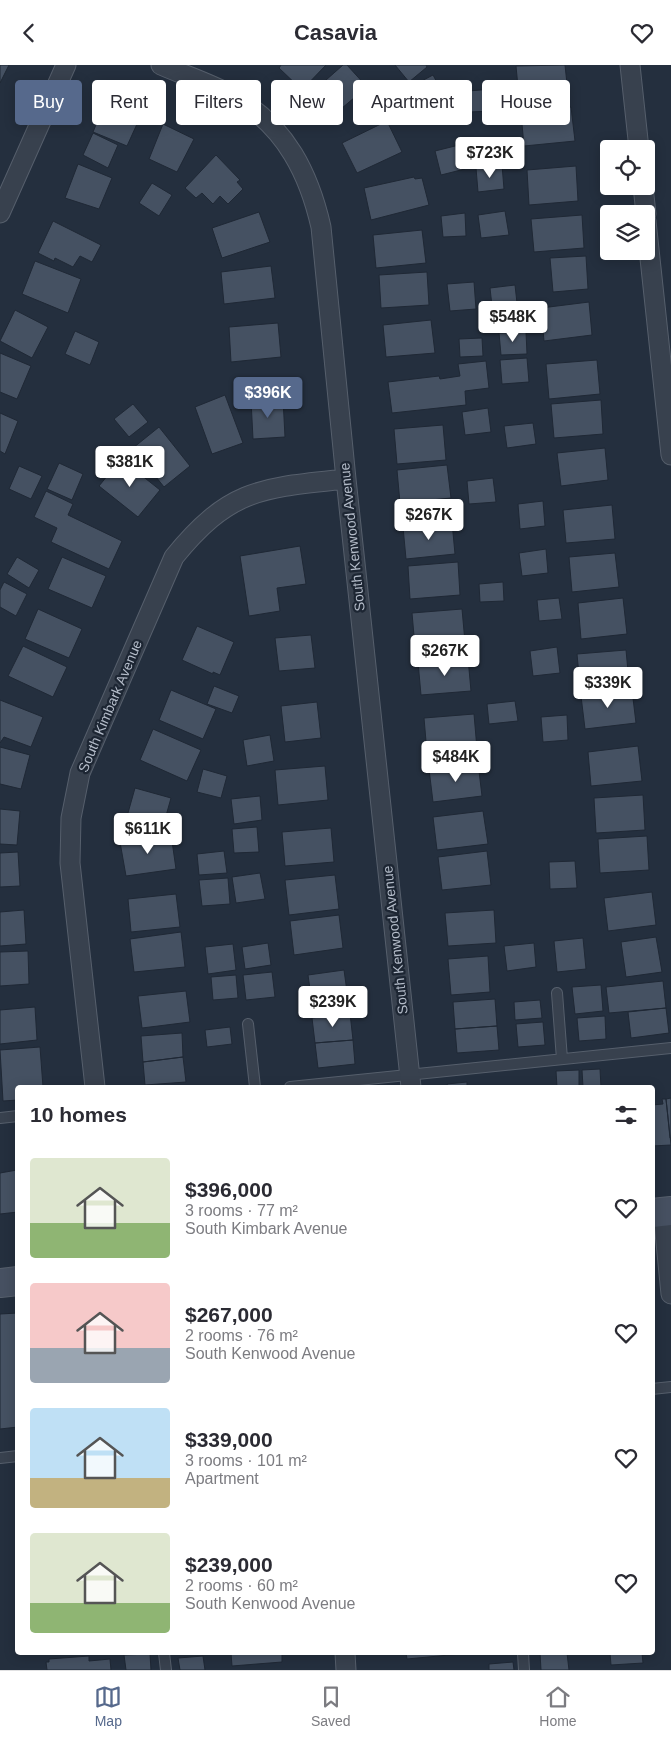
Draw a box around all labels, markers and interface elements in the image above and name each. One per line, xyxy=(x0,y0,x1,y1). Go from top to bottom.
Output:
icon: back xyxy=(15,19,43,47)
icon: heart xyxy=(628,19,656,47)
text: Casavia xyxy=(294,20,377,45)
chip: Buy xyxy=(15,80,82,125)
chip: Rent xyxy=(92,80,166,125)
chip: Filters xyxy=(176,80,261,125)
chip: New xyxy=(271,80,343,125)
chip: Apartment xyxy=(353,80,472,125)
chip: House xyxy=(482,80,570,125)
pin: $723K xyxy=(455,137,525,179)
map controls xyxy=(600,140,655,260)
button: locate xyxy=(600,140,655,195)
text: $723K xyxy=(466,144,514,161)
button: layers xyxy=(600,205,655,260)
pin: $548K xyxy=(478,301,548,343)
text: $548K xyxy=(489,308,537,325)
pin: $396K xyxy=(233,377,303,419)
text: $396K xyxy=(244,384,292,401)
pin: $381K xyxy=(95,445,165,488)
text: $381K xyxy=(106,453,154,470)
street label: South Kenwood Avenue xyxy=(336,462,368,612)
pin: $267K xyxy=(394,499,464,541)
text: $267K xyxy=(405,506,453,523)
pin: $267K xyxy=(410,635,480,677)
street label: South Kimbark Avenue xyxy=(75,637,145,775)
text: $267K xyxy=(421,642,469,659)
pin: $339K xyxy=(573,667,643,709)
text: $339K xyxy=(584,674,632,691)
pin: $484K xyxy=(421,741,491,783)
text: $484K xyxy=(432,748,480,765)
pin: $611K xyxy=(113,813,183,855)
text: $611K xyxy=(125,820,171,837)
street label: South Kenwood Avenue xyxy=(379,865,411,1015)
pin: $239K xyxy=(298,985,368,1028)
text: $239K xyxy=(309,993,357,1010)
icon: filters xyxy=(612,1101,640,1129)
text: 10 homes xyxy=(30,1103,127,1126)
icon: home xyxy=(70,1178,130,1238)
text: $396,000 xyxy=(185,1178,273,1201)
icon: heart xyxy=(612,1194,640,1222)
text: 3 rooms · 77 m² xyxy=(185,1202,298,1219)
text: South Kimbark Avenue xyxy=(185,1220,347,1237)
icon: home xyxy=(70,1303,130,1363)
text: $267,000 xyxy=(185,1303,273,1326)
icon: heart xyxy=(612,1319,640,1347)
text: 2 rooms · 76 m² xyxy=(185,1327,298,1344)
text: South Kenwood Avenue xyxy=(185,1345,356,1362)
icon: home xyxy=(70,1428,130,1488)
text: $339,000 xyxy=(185,1428,273,1451)
icon: heart xyxy=(612,1444,640,1472)
text: 3 rooms · 101 m² xyxy=(185,1452,307,1469)
text: Apartment xyxy=(185,1470,259,1487)
icon: home xyxy=(70,1553,130,1613)
text: $239,000 xyxy=(185,1553,273,1576)
icon: heart xyxy=(612,1569,640,1597)
text: 2 rooms · 60 m² xyxy=(185,1577,298,1594)
text: South Kenwood Avenue xyxy=(185,1595,356,1612)
tab: Map xyxy=(94,1683,122,1729)
tab: Saved xyxy=(311,1683,351,1729)
tab: Home xyxy=(539,1683,577,1729)

